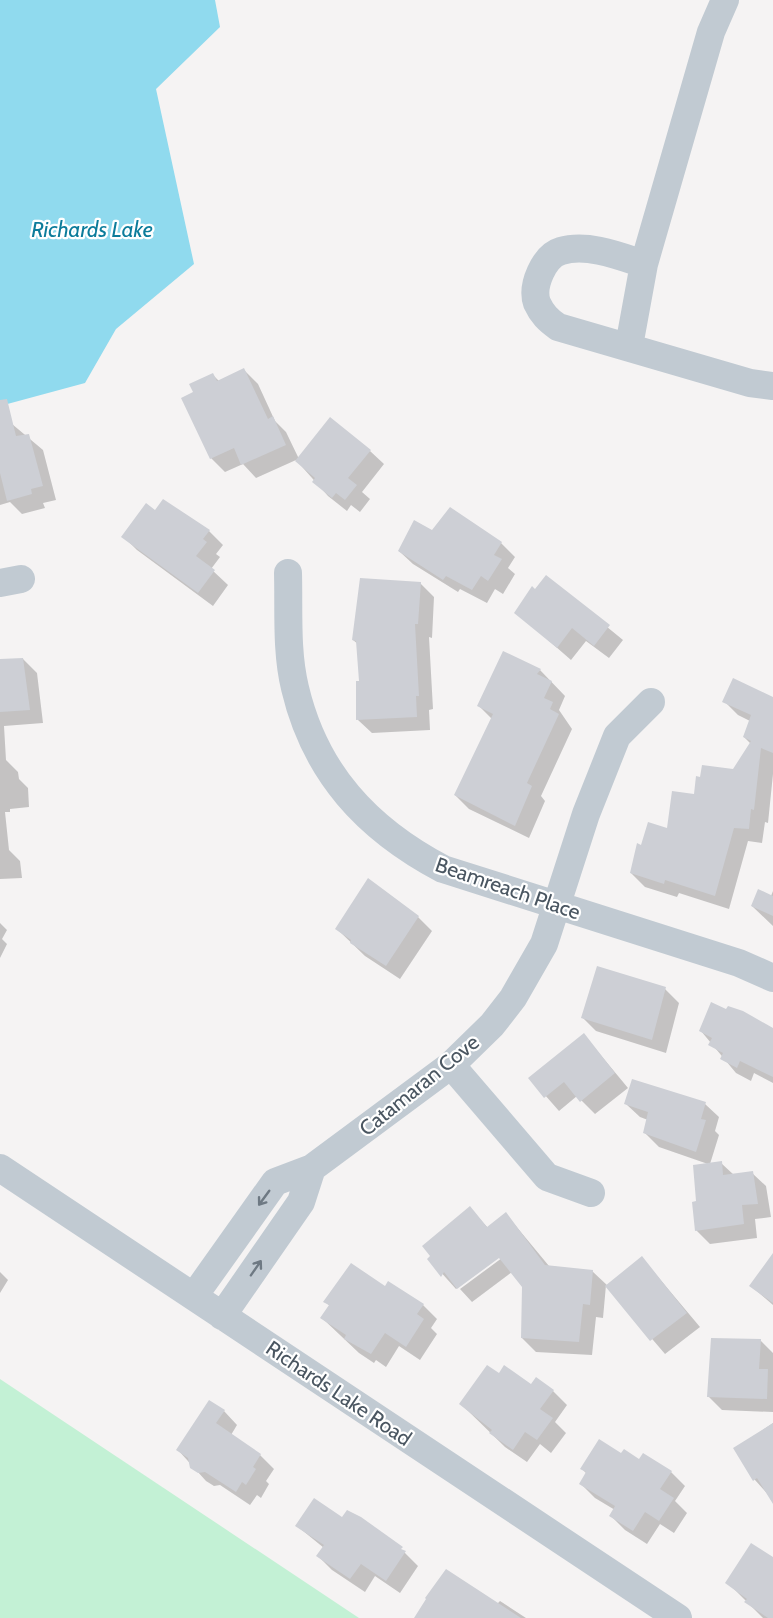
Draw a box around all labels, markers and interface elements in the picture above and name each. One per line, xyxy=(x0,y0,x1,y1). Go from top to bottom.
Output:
water label: Richards Lake xyxy=(31,216,153,243)
street label: Beamreach Place xyxy=(432,851,584,925)
street label: Catamaran Cove xyxy=(354,1029,484,1141)
one-way arrow xyxy=(258,1190,270,1206)
one-way arrow xyxy=(250,1260,262,1276)
street label: Richards Lake Road xyxy=(262,1335,416,1451)

